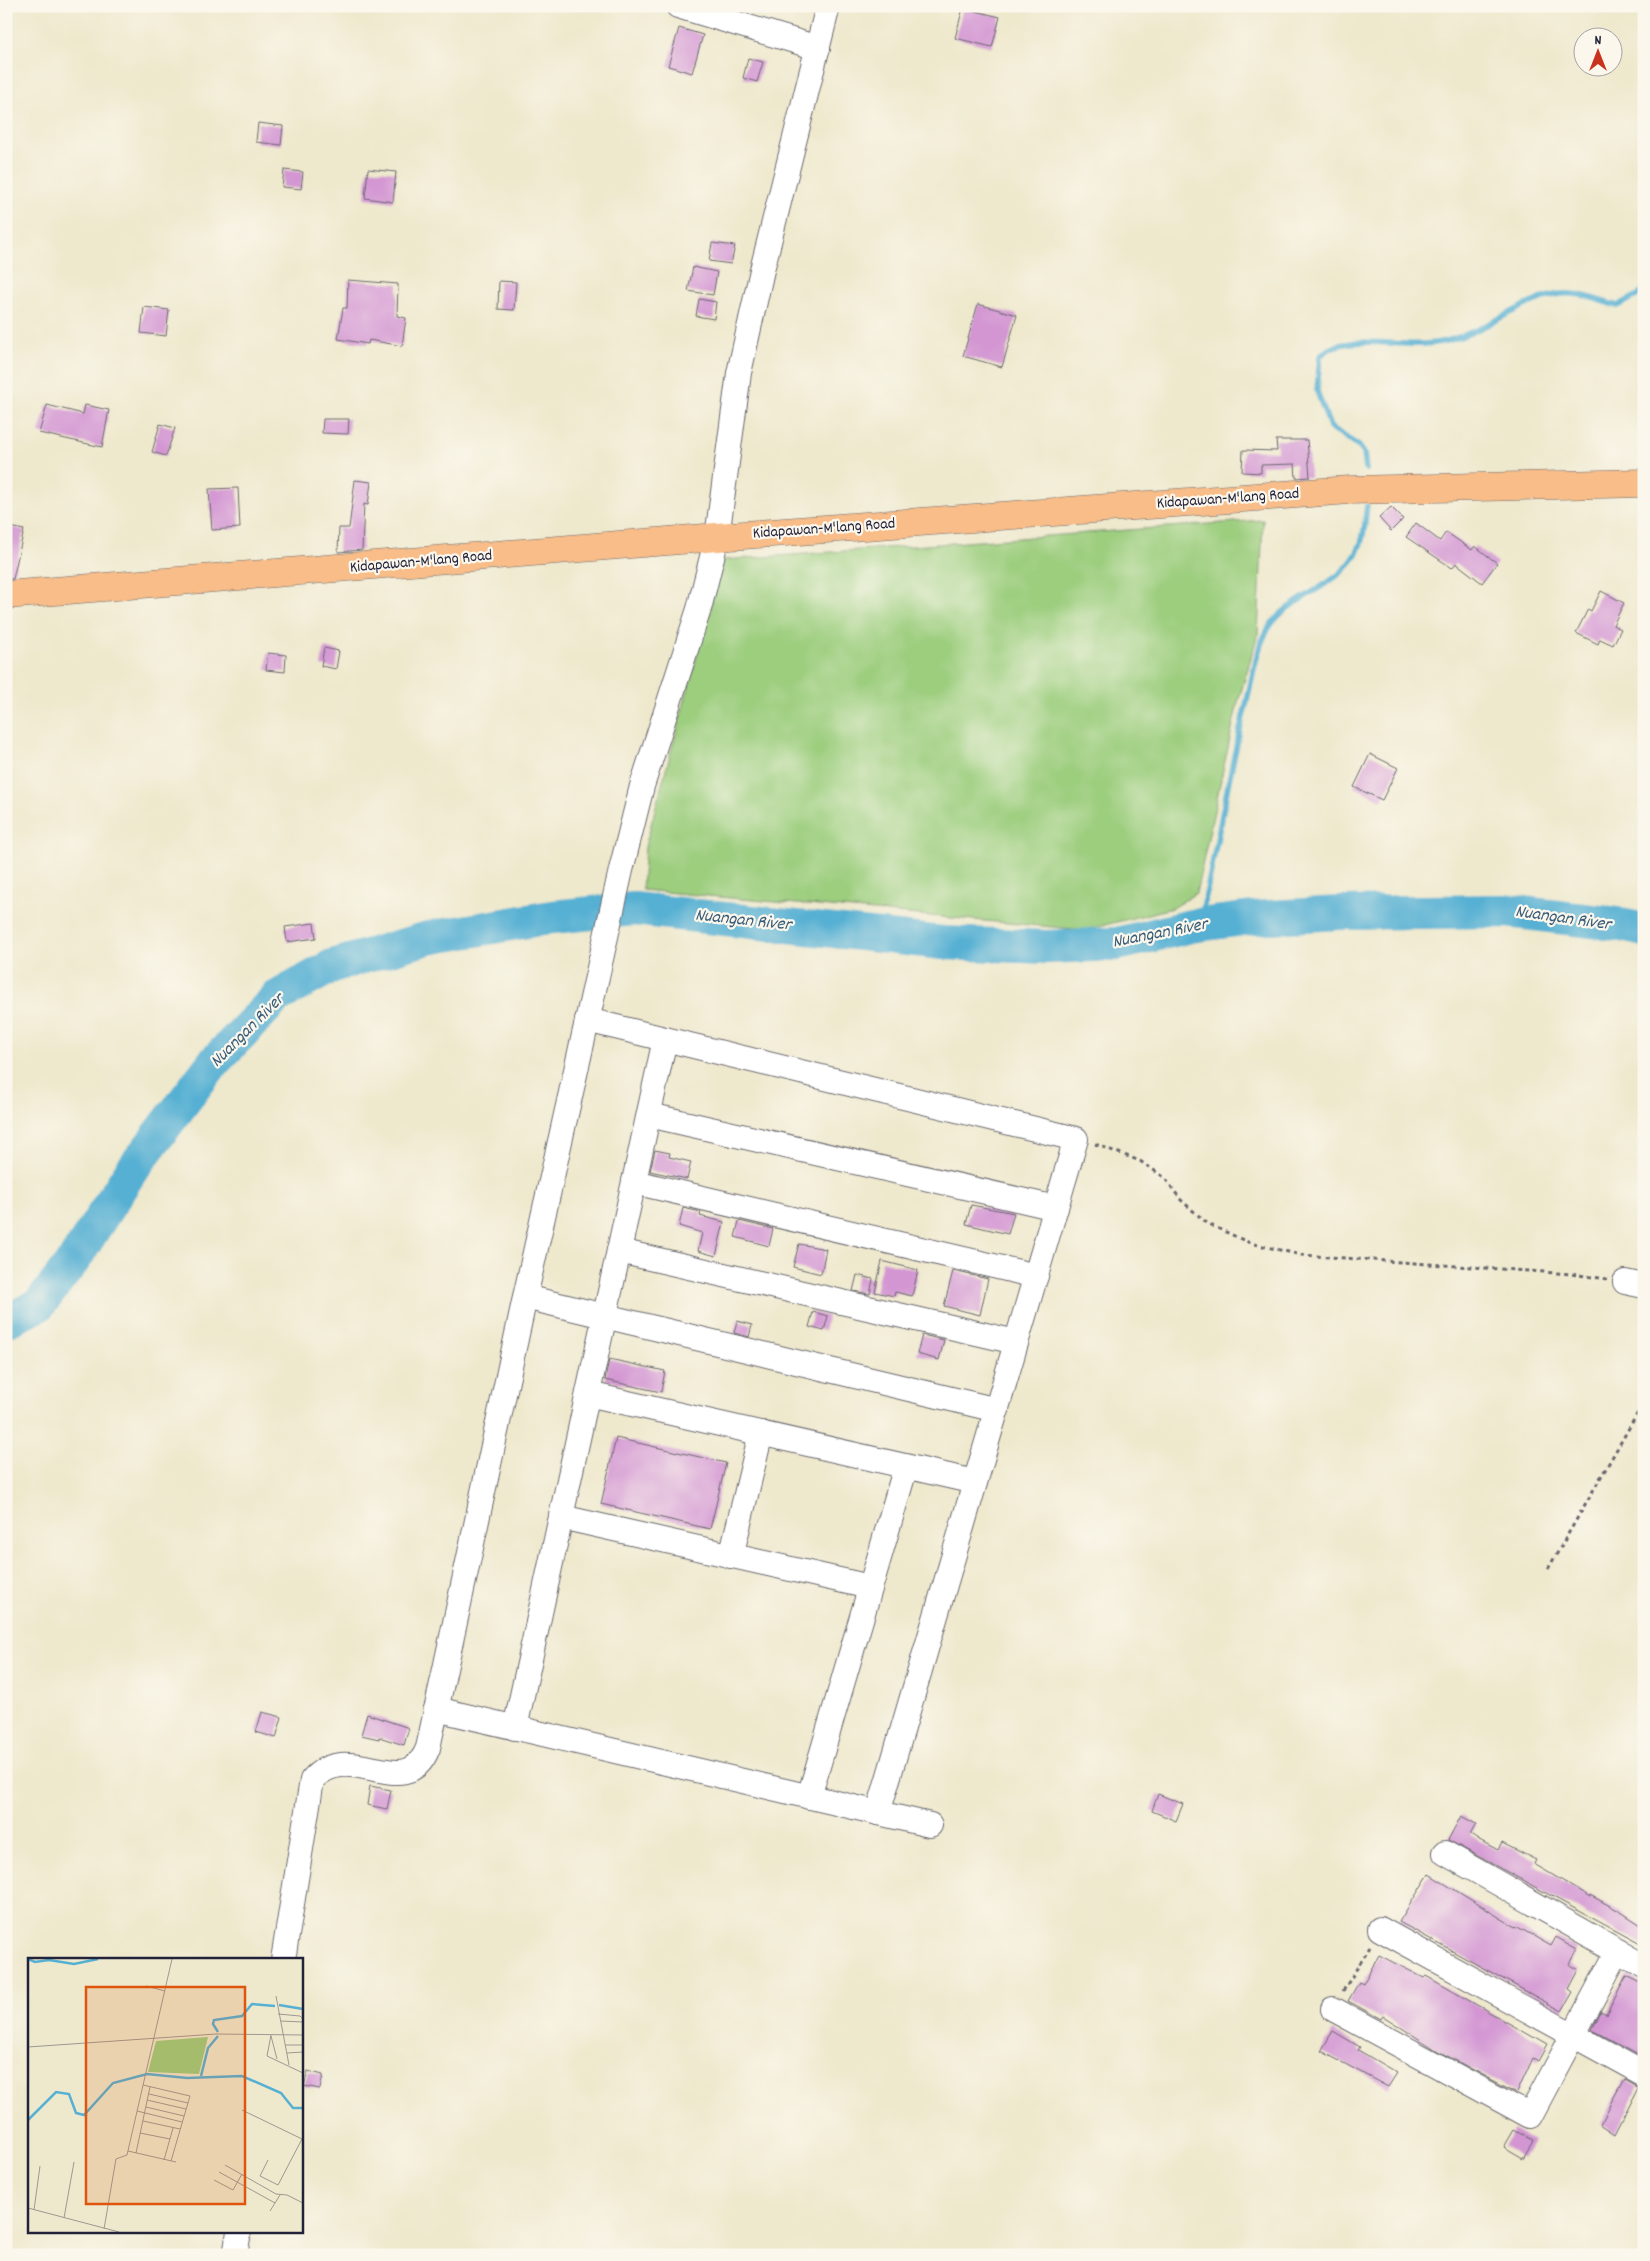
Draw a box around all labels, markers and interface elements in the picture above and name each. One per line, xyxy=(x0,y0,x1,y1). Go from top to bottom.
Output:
north arrow xyxy=(1572,28,1622,78)
text: N xyxy=(1595,31,1602,51)
street label: Kidapawan-M'lang Road xyxy=(1156,483,1300,515)
street label: Kidapawan-M'lang Road xyxy=(752,513,896,545)
street label: Kidapawan-M'lang Road xyxy=(349,544,493,580)
water label: Nuangan River xyxy=(1514,900,1615,938)
water label: Nuangan River xyxy=(694,904,795,939)
water label: Nuangan River xyxy=(1110,912,1212,955)
water label: Nuangan River xyxy=(205,986,293,1074)
inset map xyxy=(28,1958,302,2234)

